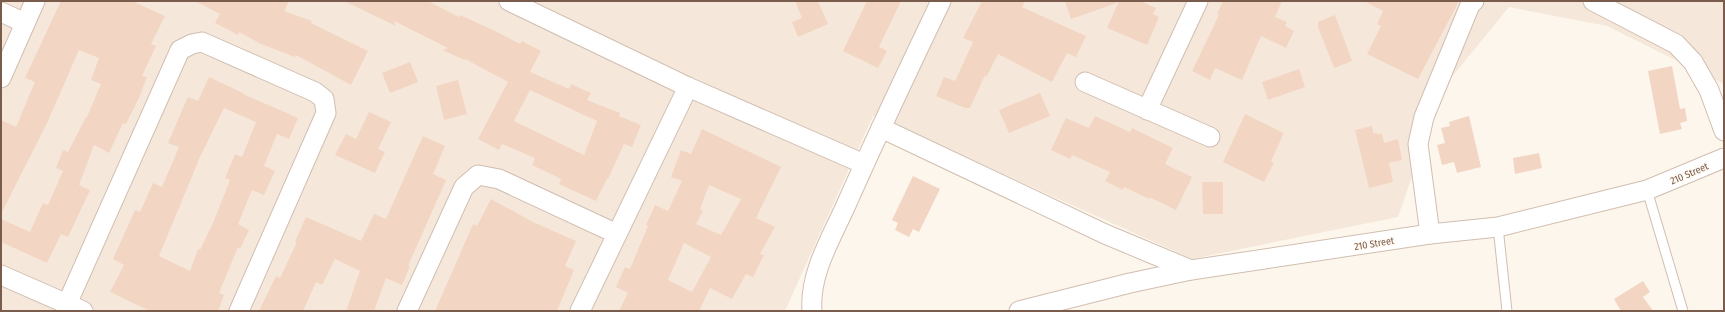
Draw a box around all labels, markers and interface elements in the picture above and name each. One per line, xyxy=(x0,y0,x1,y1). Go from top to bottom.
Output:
street label: 210 Street xyxy=(1669,160,1711,187)
street label: 210 Street xyxy=(1353,235,1396,253)

